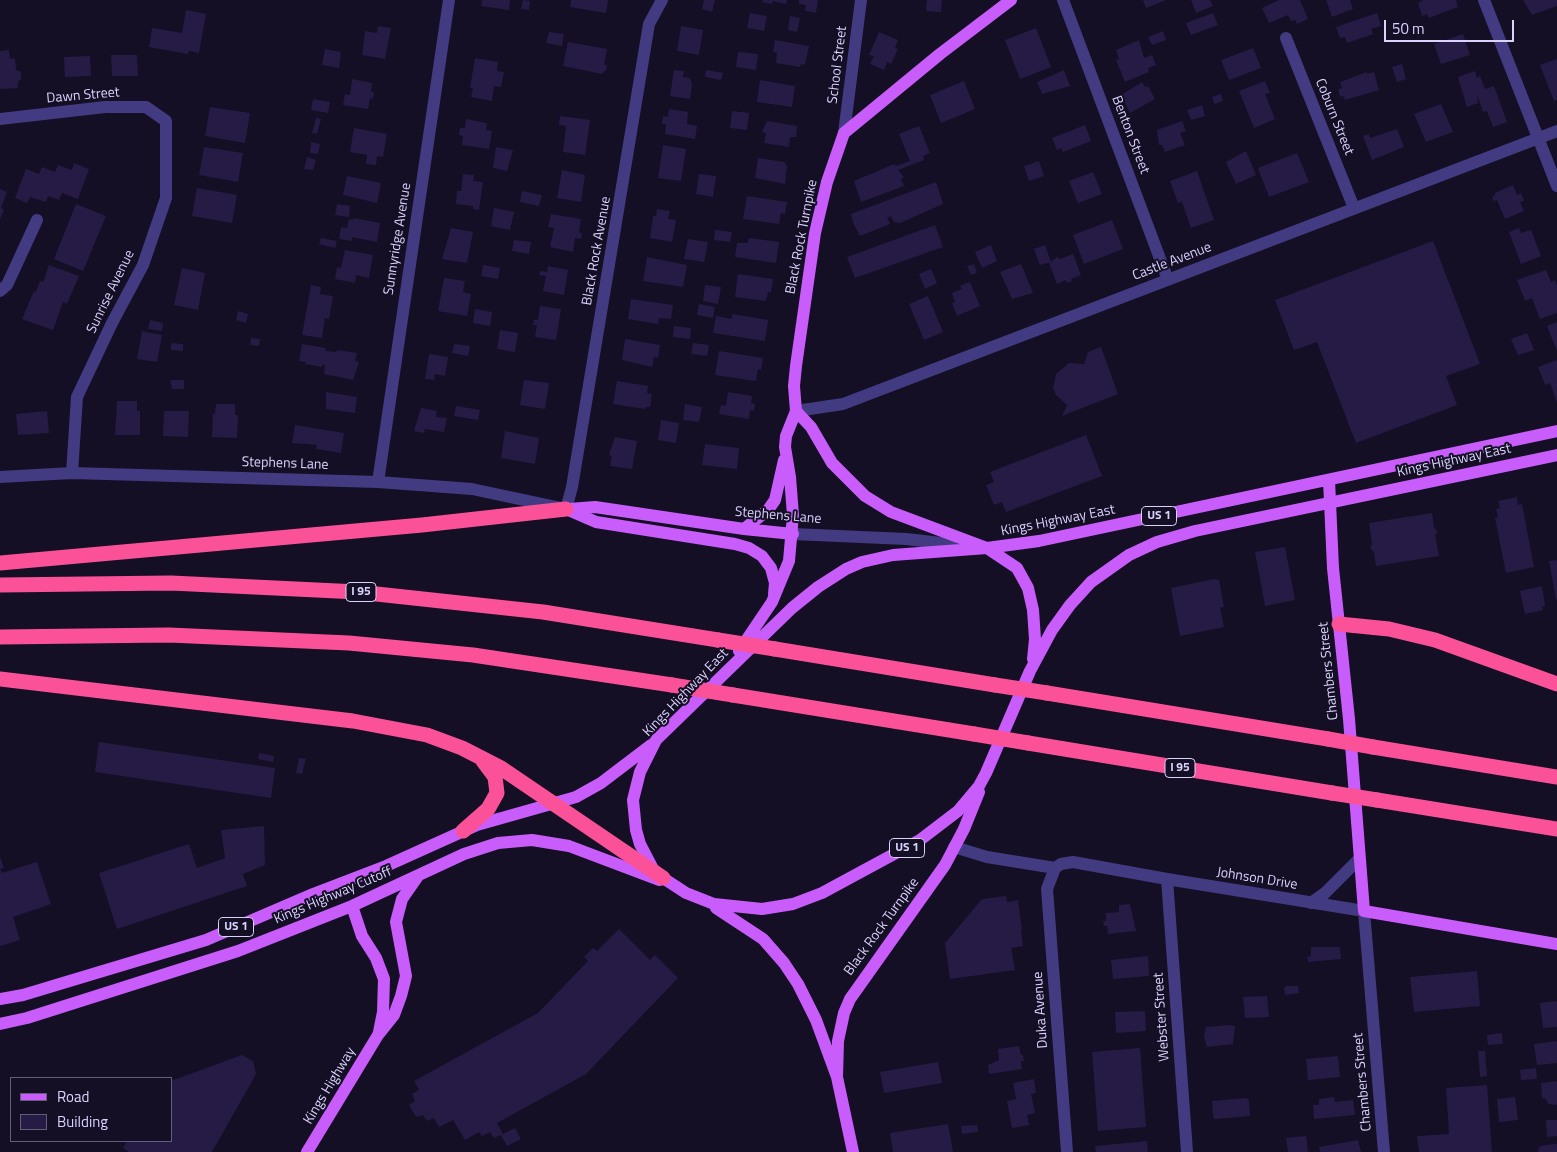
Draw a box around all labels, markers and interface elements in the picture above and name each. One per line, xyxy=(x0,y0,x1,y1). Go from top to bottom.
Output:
scale bar xyxy=(1387,10,1517,42)
text: 50 m xyxy=(1392,17,1425,40)
street label: School Street xyxy=(825,25,851,105)
street label: Coburn Street xyxy=(1311,76,1357,158)
street label: Dawn Street xyxy=(46,84,120,108)
street label: Benton Street xyxy=(1107,94,1153,176)
street label: Black Rock Turnpike xyxy=(783,178,821,296)
street label: Sunnyridge Avenue xyxy=(381,182,415,296)
street label: Black Rock Avenue xyxy=(579,195,615,307)
street label: Castle Avenue xyxy=(1130,239,1214,285)
street label: Sunrise Avenue xyxy=(84,247,138,337)
street label: Kings Highway East xyxy=(1395,441,1513,481)
street label: Stephens Lane xyxy=(241,454,329,474)
street label: Kings Highway East xyxy=(999,502,1117,540)
street label: Stephens Lane xyxy=(734,504,822,528)
road number: US 1 xyxy=(1142,506,1176,526)
road number: I 95 xyxy=(346,582,376,602)
street label: Chambers Street xyxy=(1315,621,1343,721)
street label: Kings Highway East xyxy=(640,645,732,741)
road number: I 95 xyxy=(1165,758,1195,778)
road number: US 1 xyxy=(890,838,924,858)
street label: Kings Highway Cutoff xyxy=(272,864,394,928)
street label: Johnson Drive xyxy=(1215,864,1299,894)
street label: Black Rock Turnpike xyxy=(841,875,923,979)
road number: US 1 xyxy=(218,918,254,936)
street label: Duka Avenue xyxy=(1030,971,1052,1049)
street label: Webster Street xyxy=(1151,972,1173,1062)
street label: Chambers Street xyxy=(1350,1032,1376,1132)
street label: Kings Highway xyxy=(300,1044,360,1128)
legend xyxy=(10,1077,172,1142)
text: Road xyxy=(57,1085,89,1108)
text: Building xyxy=(57,1110,108,1133)

